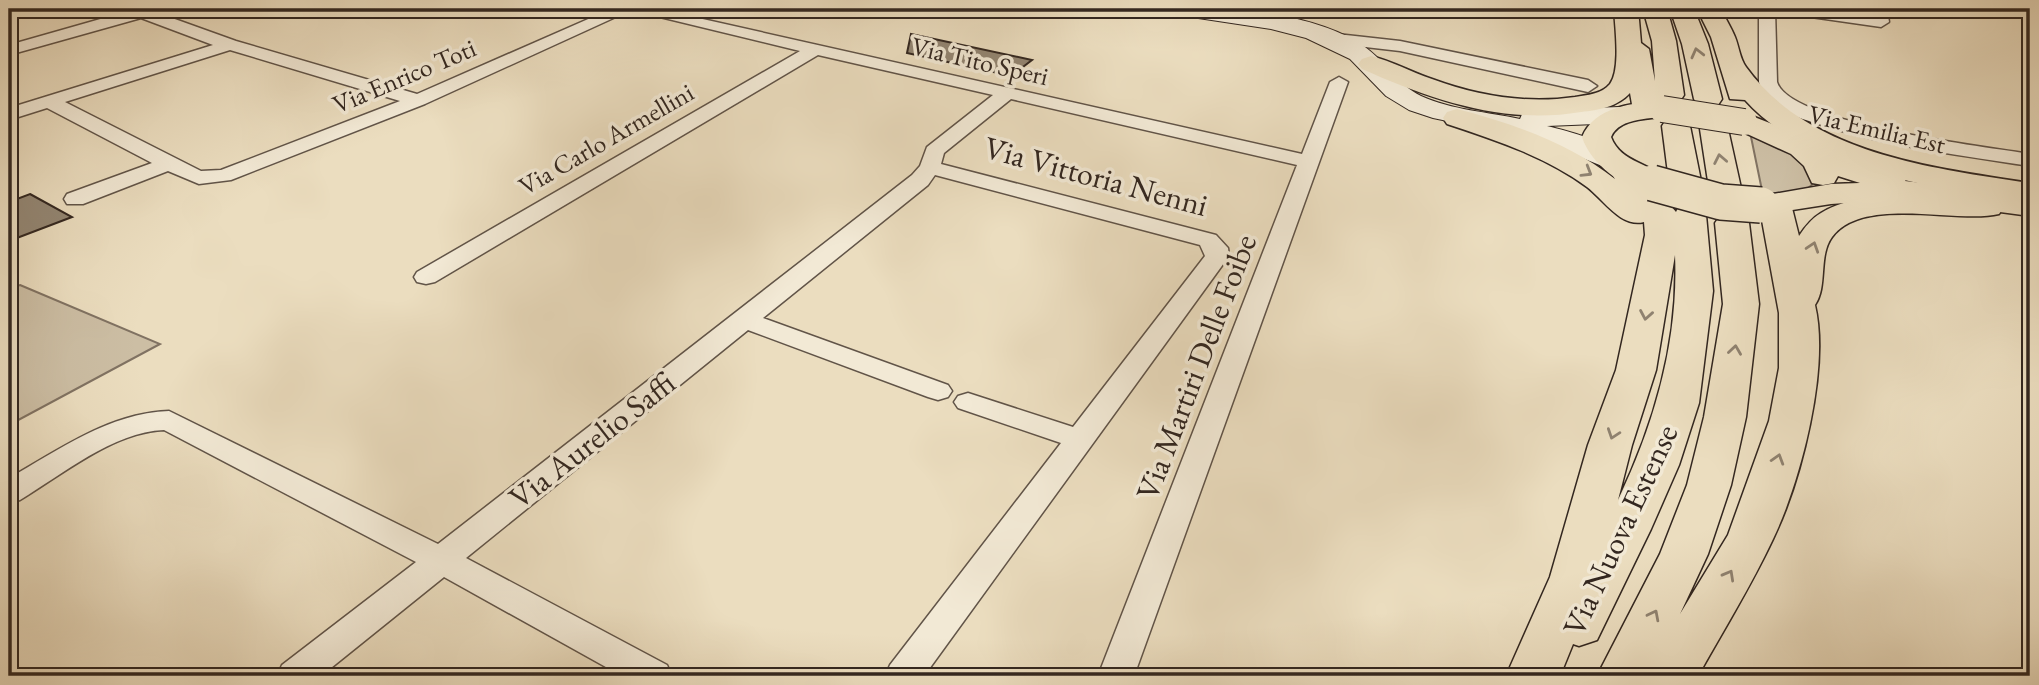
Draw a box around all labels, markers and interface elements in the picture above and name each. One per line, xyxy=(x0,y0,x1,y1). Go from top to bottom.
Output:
street label: Via Tito Speri xyxy=(908,29,1052,93)
street label: Via Enrico Toti xyxy=(327,31,481,121)
one-way arrow xyxy=(1691,48,1705,60)
street label: Via Carlo Armellini xyxy=(512,75,700,203)
street label: Via Emilia Est xyxy=(1805,97,1949,161)
street label: Via Vittoria Nenni xyxy=(980,126,1213,226)
one-way arrow xyxy=(1713,153,1728,165)
one-way arrow xyxy=(1579,163,1592,176)
street label: Via Martiri Delle Foibe xyxy=(1126,228,1266,506)
one-way arrow xyxy=(1805,242,1820,254)
one-way arrow xyxy=(1639,309,1654,321)
one-way arrow xyxy=(1727,344,1742,356)
street label: Via Aurelio Saffi xyxy=(500,362,684,518)
street label: Via Nuova Estense xyxy=(1553,417,1687,643)
one-way arrow xyxy=(1607,428,1621,440)
one-way arrow xyxy=(1770,453,1784,466)
one-way arrow xyxy=(1721,569,1734,582)
one-way arrow xyxy=(1645,610,1659,622)

